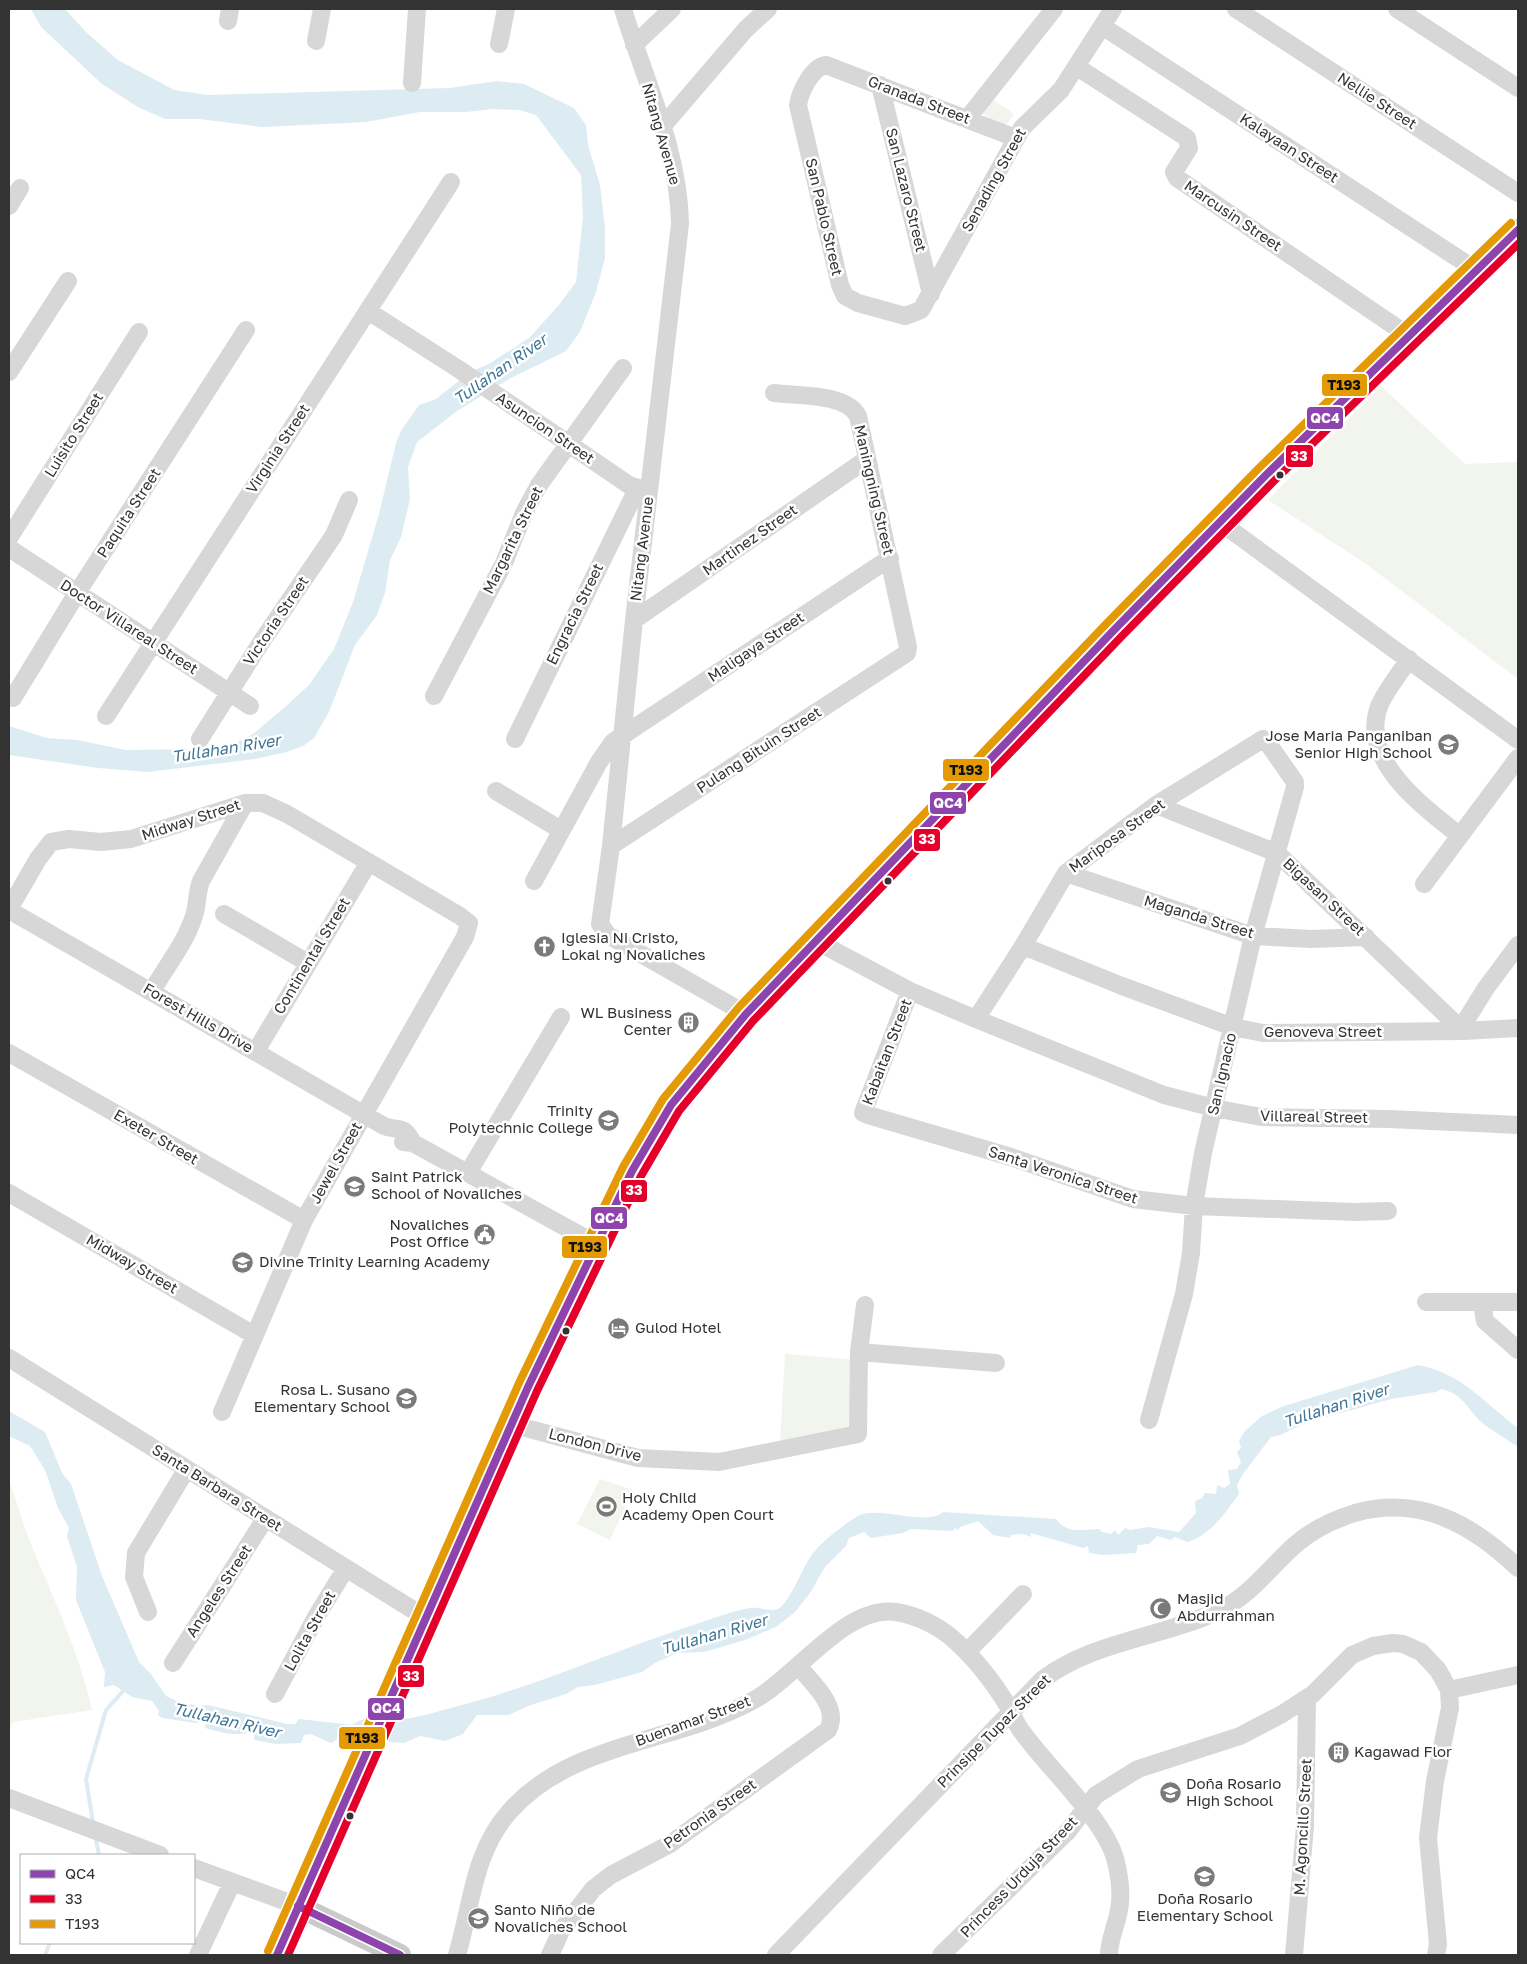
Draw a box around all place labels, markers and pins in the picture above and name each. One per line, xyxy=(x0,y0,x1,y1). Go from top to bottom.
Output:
unlabelled marker xyxy=(1275,470,1285,480)
place label: Jose Maria Panganiban Senior High School xyxy=(1266,726,1432,761)
school or university icon: Jose Maria Panganiban Senior High School xyxy=(1436,733,1460,757)
unlabelled marker xyxy=(883,876,893,886)
place label: Iglesia Ni Cristo, Lokal ng Novaliches xyxy=(561,928,705,963)
church icon: Iglesia Ni Cristo, Lokal ng Novaliches xyxy=(533,935,557,959)
place label: WL Business Center xyxy=(580,1003,672,1038)
building icon: WL Business Center xyxy=(676,1010,700,1034)
place label: Trinity Polytechnic College xyxy=(448,1101,594,1136)
school or university icon: Trinity Polytechnic College xyxy=(597,1108,621,1132)
place label: Saint Patrick School of Novaliches xyxy=(371,1167,522,1202)
school or university icon: Saint Patrick School of Novaliches xyxy=(343,1174,367,1198)
place label: Novaliches Post Office xyxy=(390,1215,469,1250)
public building icon: Novaliches Post Office xyxy=(473,1222,497,1246)
school or university icon: Divine Trinity Learning Academy xyxy=(231,1250,255,1274)
place label: Divine Trinity Learning Academy xyxy=(259,1252,490,1270)
hotel icon: Gulod Hotel xyxy=(607,1316,631,1340)
place label: Gulod Hotel xyxy=(635,1318,721,1336)
unlabelled marker xyxy=(561,1326,571,1336)
place label: Rosa L. Susano Elementary School xyxy=(254,1380,390,1415)
school or university icon: Rosa L. Susano Elementary School xyxy=(394,1387,418,1411)
place label: Holy Child Academy Open Court xyxy=(622,1488,774,1523)
sports icon: Holy Child Academy Open Court xyxy=(594,1495,618,1519)
place label: Masjid Abdurrahman xyxy=(1177,1589,1275,1624)
mosque icon: Masjid Abdurrahman xyxy=(1149,1596,1173,1620)
building icon: Kagawad Flor xyxy=(1326,1740,1350,1764)
place label: Kagawad Flor xyxy=(1354,1742,1452,1760)
place label: Doña Rosario High School xyxy=(1186,1774,1281,1809)
school or university icon: Doña Rosario High School xyxy=(1158,1781,1182,1805)
unlabelled marker xyxy=(345,1811,355,1821)
school or university icon: Doña Rosario Elementary School xyxy=(1193,1864,1217,1888)
place label: Doña Rosario Elementary School xyxy=(1137,1889,1273,1924)
place label: Santo Niño de Novaliches School xyxy=(494,1900,627,1935)
school or university icon: Santo Niño de Novaliches School xyxy=(466,1907,490,1931)

